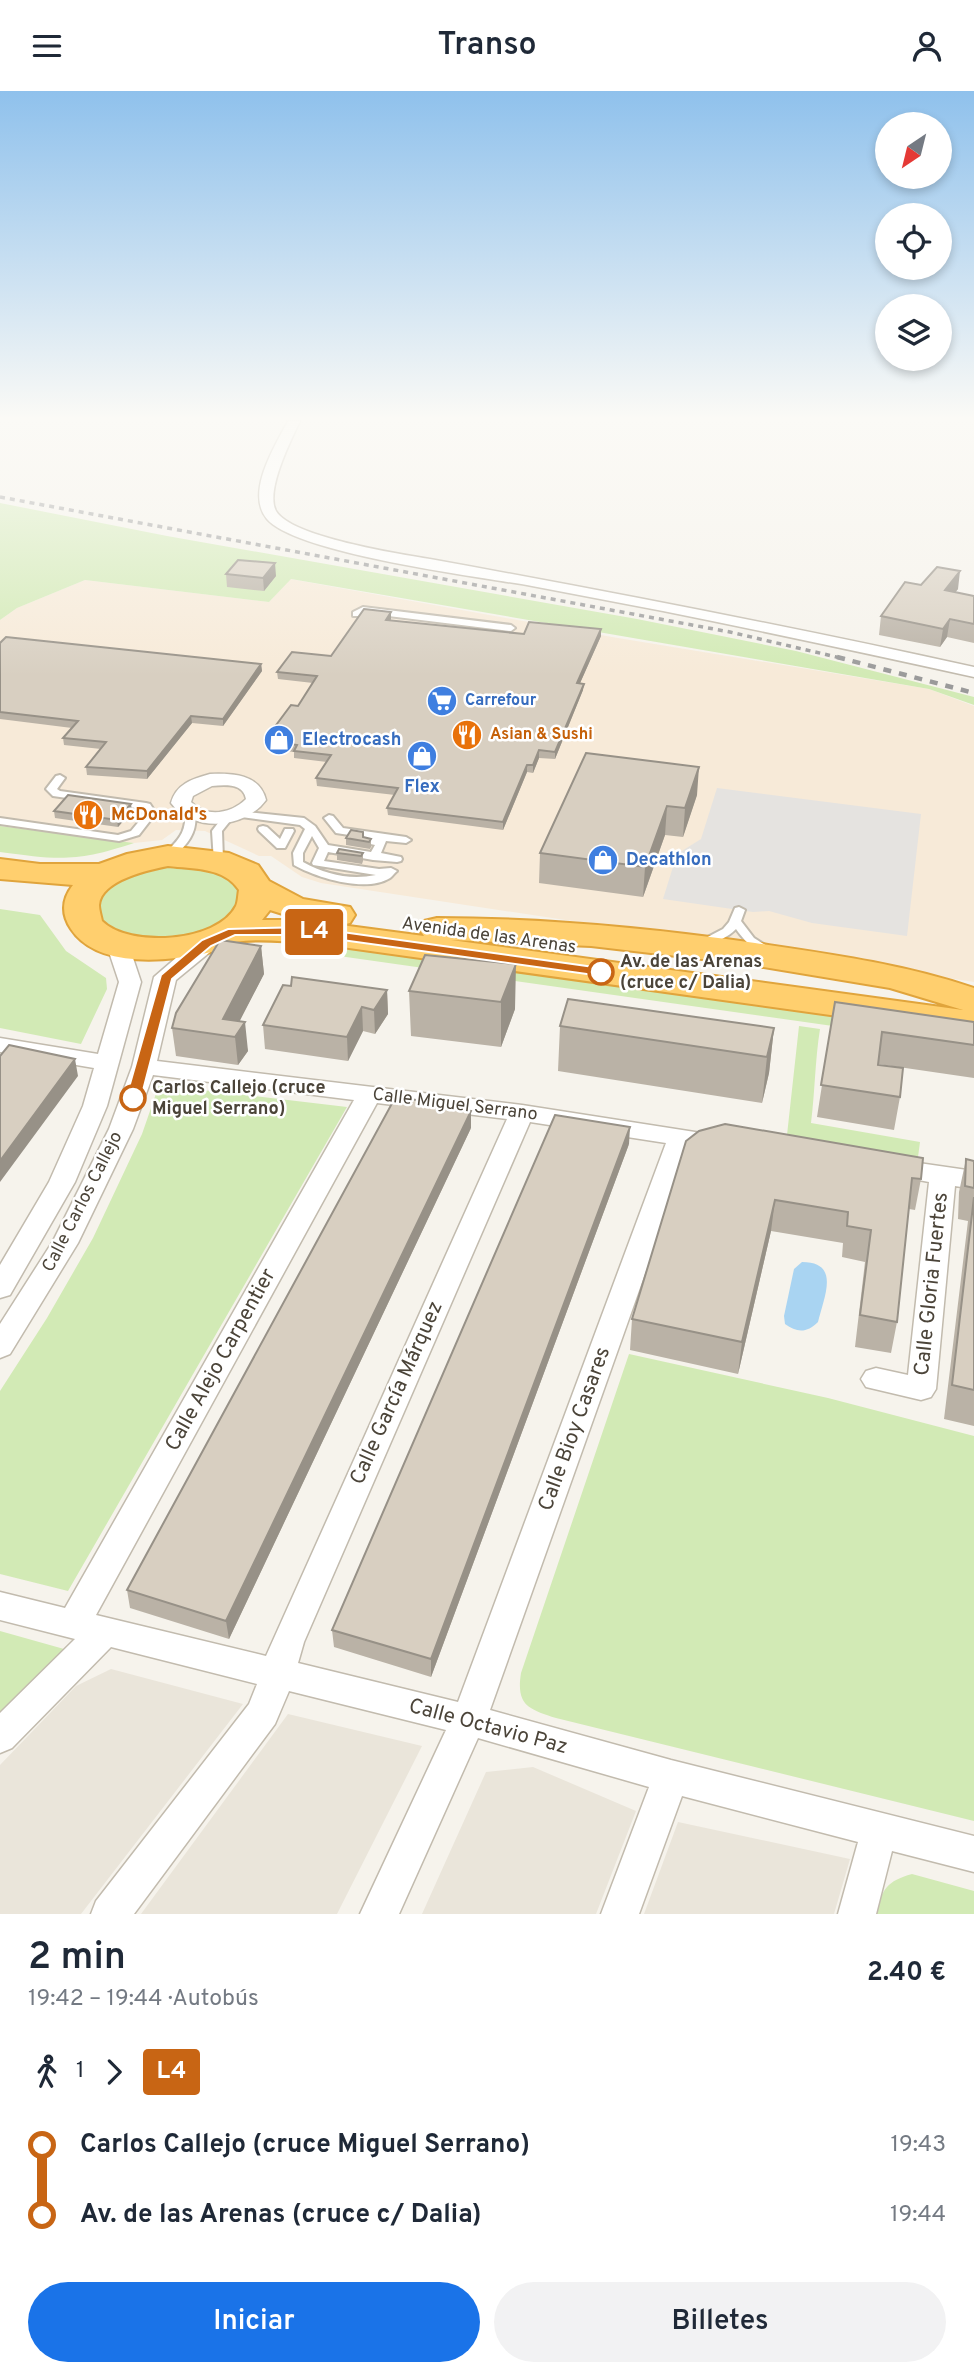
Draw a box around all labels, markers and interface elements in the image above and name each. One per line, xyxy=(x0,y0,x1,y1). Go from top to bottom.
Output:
text: Transo xyxy=(438,26,536,66)
icon: menu xyxy=(28,27,66,65)
icon: person xyxy=(908,27,946,65)
north arrow xyxy=(875,112,952,189)
map controls xyxy=(875,112,952,371)
button: locate xyxy=(875,203,952,280)
button: layers xyxy=(875,294,952,371)
supermarket icon: Carrefour xyxy=(425,684,459,718)
place label: Carrefour xyxy=(465,691,537,711)
restaurant icon: Asian & Sushi xyxy=(450,718,484,752)
shop icon: Electrocash xyxy=(262,723,296,757)
place label: Asian & Sushi xyxy=(490,725,593,745)
place label: Electrocash xyxy=(302,729,401,752)
shop icon: Flex xyxy=(405,739,439,773)
place label: Flex xyxy=(404,776,440,799)
restaurant icon: McDonald's xyxy=(71,798,105,832)
place label: McDonald's xyxy=(111,804,207,827)
shop icon: Decathlon xyxy=(586,843,620,877)
place label: Decathlon xyxy=(626,849,712,872)
line badge: L4 xyxy=(282,909,346,955)
street label: Avenida de las Arenas xyxy=(400,912,578,960)
text: L4 xyxy=(299,917,329,947)
place label: Av. de las Arenas (cruce c/ Dalia) xyxy=(620,951,762,995)
marker: Av. de las Arenas (cruce c/ Dalia) xyxy=(588,959,614,985)
place label: Carlos Callejo (cruce Miguel Serrano) xyxy=(152,1077,326,1121)
street label: Calle Miguel Serrano xyxy=(371,1083,539,1127)
marker: Carlos Callejo (cruce Miguel Serrano) xyxy=(120,1085,146,1111)
street label: Calle Carlos Callejo xyxy=(38,1128,128,1276)
street label: Calle Gloria Fuertes xyxy=(909,1191,955,1377)
street label: Calle Alejo Carpentier xyxy=(160,1264,282,1456)
street label: Calle García Márquez xyxy=(344,1297,450,1489)
street label: Calle Bioy Casares xyxy=(533,1343,617,1515)
street label: Calle Octavio Paz xyxy=(406,1693,570,1761)
text: 2 min xyxy=(28,1934,126,1983)
text: 2.40 € xyxy=(867,1957,946,1990)
text: 19:42 – 19:44 · Autobús xyxy=(28,1985,259,2014)
icon: walk xyxy=(28,2053,66,2091)
icon: forward xyxy=(95,2053,133,2091)
text: 1 xyxy=(76,2057,85,2086)
text: L4 xyxy=(157,2057,186,2087)
text: Carlos Callejo (cruce Miguel Serrano) xyxy=(80,2129,530,2162)
text: 19:43 xyxy=(890,2131,946,2160)
text: Av. de las Arenas (cruce c/ Dalia) xyxy=(80,2199,481,2232)
text: 19:44 xyxy=(890,2201,946,2230)
button: Iniciar xyxy=(28,2282,480,2362)
button: Billetes xyxy=(494,2282,946,2362)

